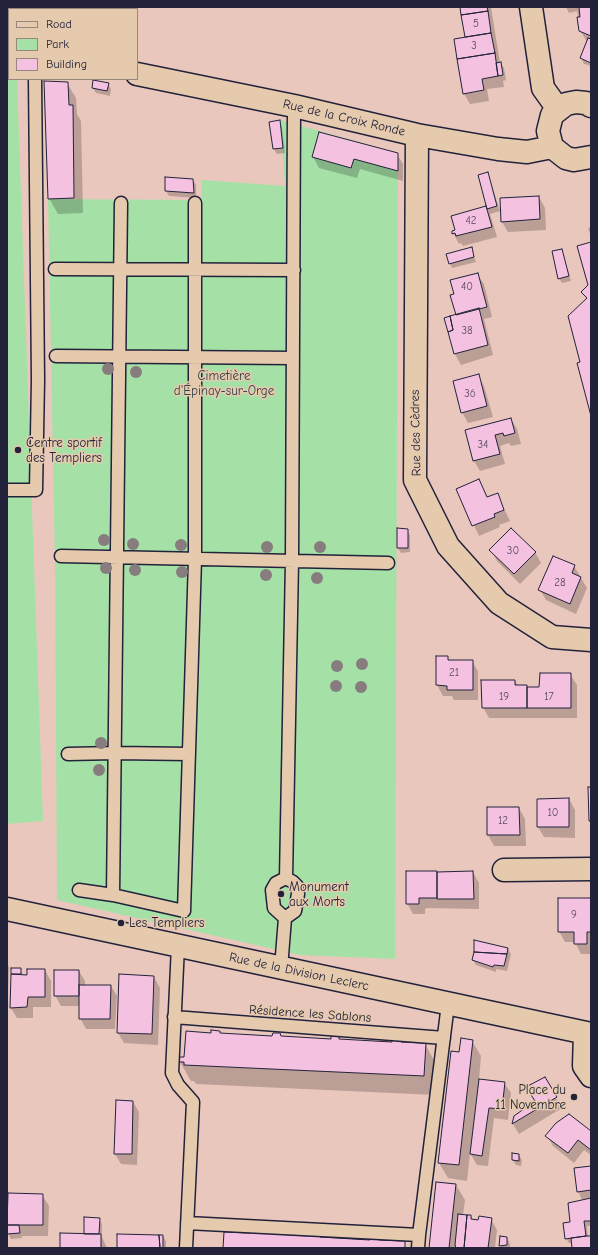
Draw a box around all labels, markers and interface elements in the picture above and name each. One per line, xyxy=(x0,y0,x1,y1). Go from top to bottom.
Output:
legend xyxy=(8,8,138,80)
text: Road xyxy=(46,17,72,31)
house number: 5 xyxy=(473,17,479,31)
text: Park xyxy=(46,37,69,51)
house number: 3 xyxy=(471,39,477,53)
text: Building xyxy=(46,57,87,71)
street label: Rue de la Croix Ronde xyxy=(281,96,407,140)
house number: 42 xyxy=(465,214,477,228)
house number: 40 xyxy=(461,280,473,294)
house number: 38 xyxy=(461,324,473,338)
park label: Cimetière d'Épinay-sur-Orge xyxy=(174,368,274,399)
house number: 36 xyxy=(464,387,476,401)
street label: Rue des Cèdres xyxy=(407,390,425,476)
place label: Centre sportif des Templiers xyxy=(26,435,102,466)
house number: 34 xyxy=(478,438,488,452)
marker: Centre sportif des Templiers xyxy=(13,445,23,455)
house number: 30 xyxy=(507,544,519,558)
house number: 28 xyxy=(554,576,566,590)
house number: 21 xyxy=(449,666,459,680)
house number: 19 xyxy=(499,690,509,704)
house number: 17 xyxy=(544,690,554,704)
house number: 10 xyxy=(547,806,559,820)
house number: 12 xyxy=(498,814,508,828)
place label: Monument aux Morts xyxy=(289,879,349,910)
marker: Monument aux Morts xyxy=(276,889,286,899)
house number: 9 xyxy=(571,908,577,922)
place label: Les Templiers xyxy=(129,915,204,931)
marker: Les Templiers xyxy=(116,918,126,928)
street label: Rue de la Division Leclerc xyxy=(228,950,370,994)
street label: Résidence les Sablons xyxy=(248,1002,372,1026)
place label: Place du 11 Novembre xyxy=(495,1082,566,1113)
marker: Place du 11 Novembre xyxy=(569,1092,579,1102)

